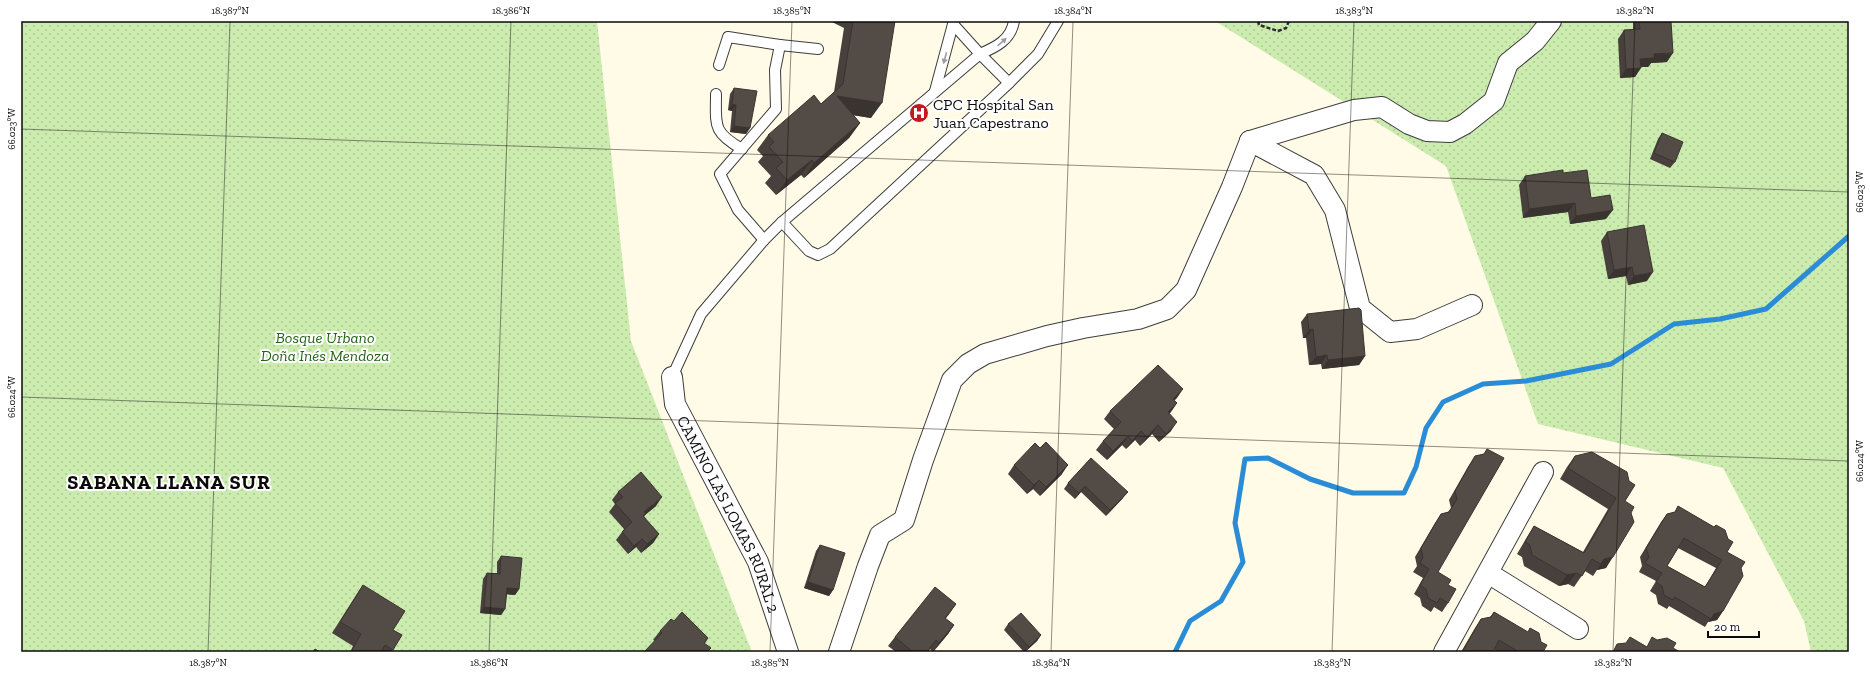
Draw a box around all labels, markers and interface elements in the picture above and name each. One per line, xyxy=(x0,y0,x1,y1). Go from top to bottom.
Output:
text: 18.387°N xyxy=(211,5,249,17)
text: 18.386°N xyxy=(492,5,531,17)
text: 18.385°N xyxy=(773,5,812,17)
text: 18.384°N xyxy=(1054,5,1093,17)
text: 18.383°N xyxy=(1335,5,1373,17)
text: 18.382°N xyxy=(1616,5,1655,17)
one-way arrow xyxy=(996,37,1007,46)
one-way arrow xyxy=(942,52,948,64)
place label: CPC Hospital San Juan Capestrano xyxy=(933,95,1055,132)
hospital icon: CPC Hospital San Juan Capestrano xyxy=(908,102,930,124)
text: 66.023°W xyxy=(6,108,18,150)
text: 66.023°W xyxy=(1854,171,1866,213)
park label: Bosque Urbano Doña Inés Mendoza xyxy=(261,328,389,365)
text: 66.024°W xyxy=(6,375,18,418)
street label: CAMINO LAS LOMAS RURAL 2 xyxy=(673,413,783,615)
text: 66.024°W xyxy=(1854,439,1866,482)
district label: SABANA LLANA SUR xyxy=(67,470,271,494)
scale bar xyxy=(1708,613,1759,639)
text: 20 m xyxy=(1714,620,1741,634)
text: 18.387°N xyxy=(189,657,227,669)
text: 18.386°N xyxy=(470,657,509,669)
text: 18.385°N xyxy=(751,657,790,669)
text: 18.384°N xyxy=(1032,657,1071,669)
text: 18.383°N xyxy=(1313,657,1351,669)
text: 18.382°N xyxy=(1594,657,1633,669)

